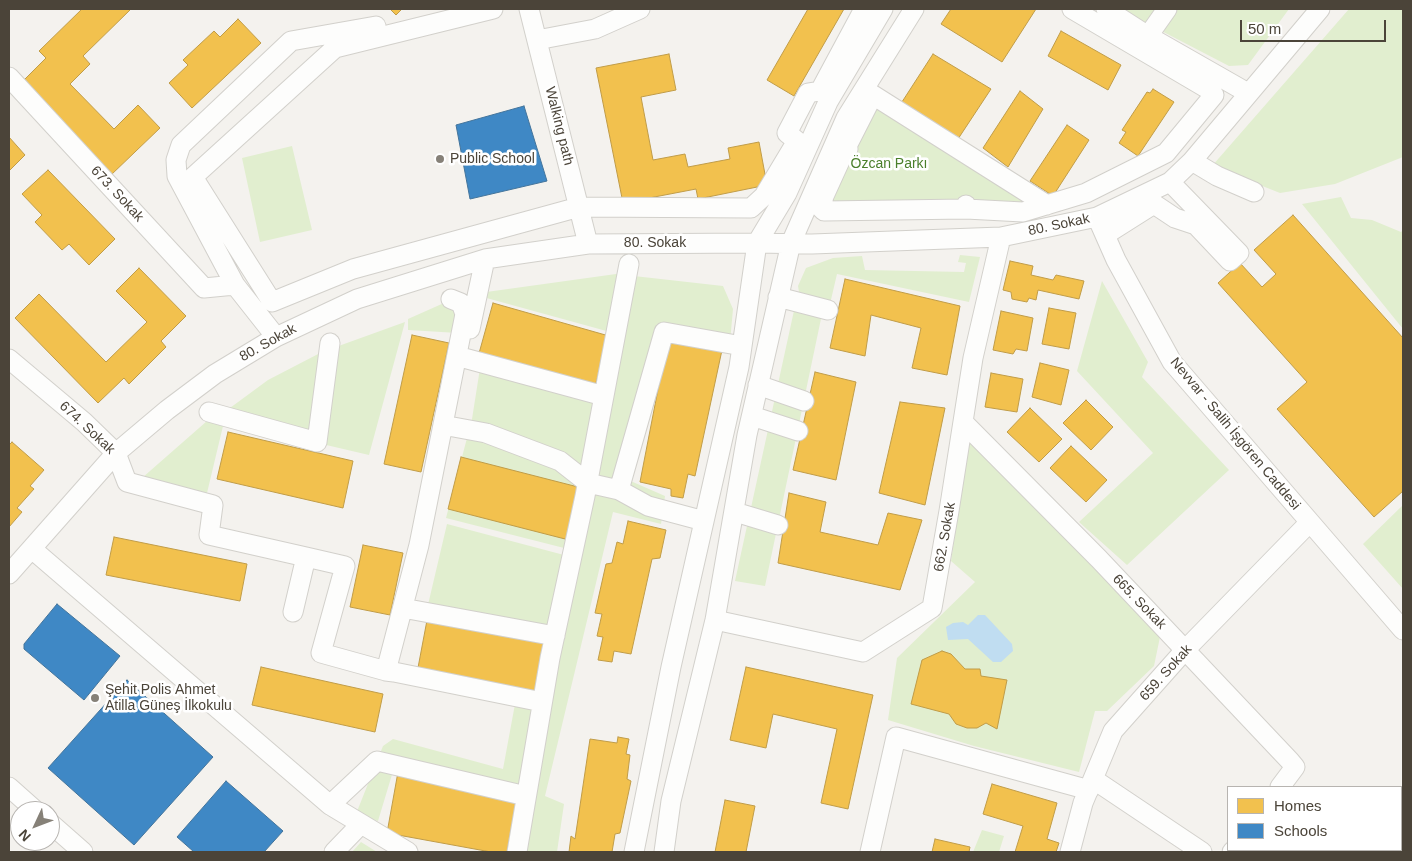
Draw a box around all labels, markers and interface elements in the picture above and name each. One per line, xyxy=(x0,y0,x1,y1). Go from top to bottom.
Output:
scale bar xyxy=(1242,10,1388,42)
text: 50 m xyxy=(1248,20,1281,37)
street label: Walking path xyxy=(541,85,577,167)
place label: Public School xyxy=(450,151,535,167)
marker: Public School xyxy=(434,153,446,165)
park label: Özcan Parkı xyxy=(850,156,928,172)
street label: 673. Sokak xyxy=(87,163,147,225)
street label: 80. Sokak xyxy=(1027,210,1091,240)
street label: 80. Sokak xyxy=(624,235,686,251)
street label: 80. Sokak xyxy=(237,321,299,365)
street label: Nevvar - Salih İşgören Caddesi xyxy=(1166,354,1304,514)
street label: 674. Sokak xyxy=(56,398,118,458)
street label: 662. Sokak xyxy=(931,501,959,573)
street label: 665. Sokak xyxy=(1109,571,1169,633)
street label: 659. Sokak xyxy=(1136,641,1196,705)
place label: Şehit Polis Ahmet Atilla Güneş İlkokulu xyxy=(105,682,232,714)
marker: Şehit Polis Ahmet Atilla Güneş İlkokulu xyxy=(89,692,101,704)
legend xyxy=(1227,786,1402,851)
text: Homes xyxy=(1274,797,1322,814)
north arrow xyxy=(10,801,60,851)
text: Schools xyxy=(1274,822,1327,839)
text: N xyxy=(15,826,34,845)

